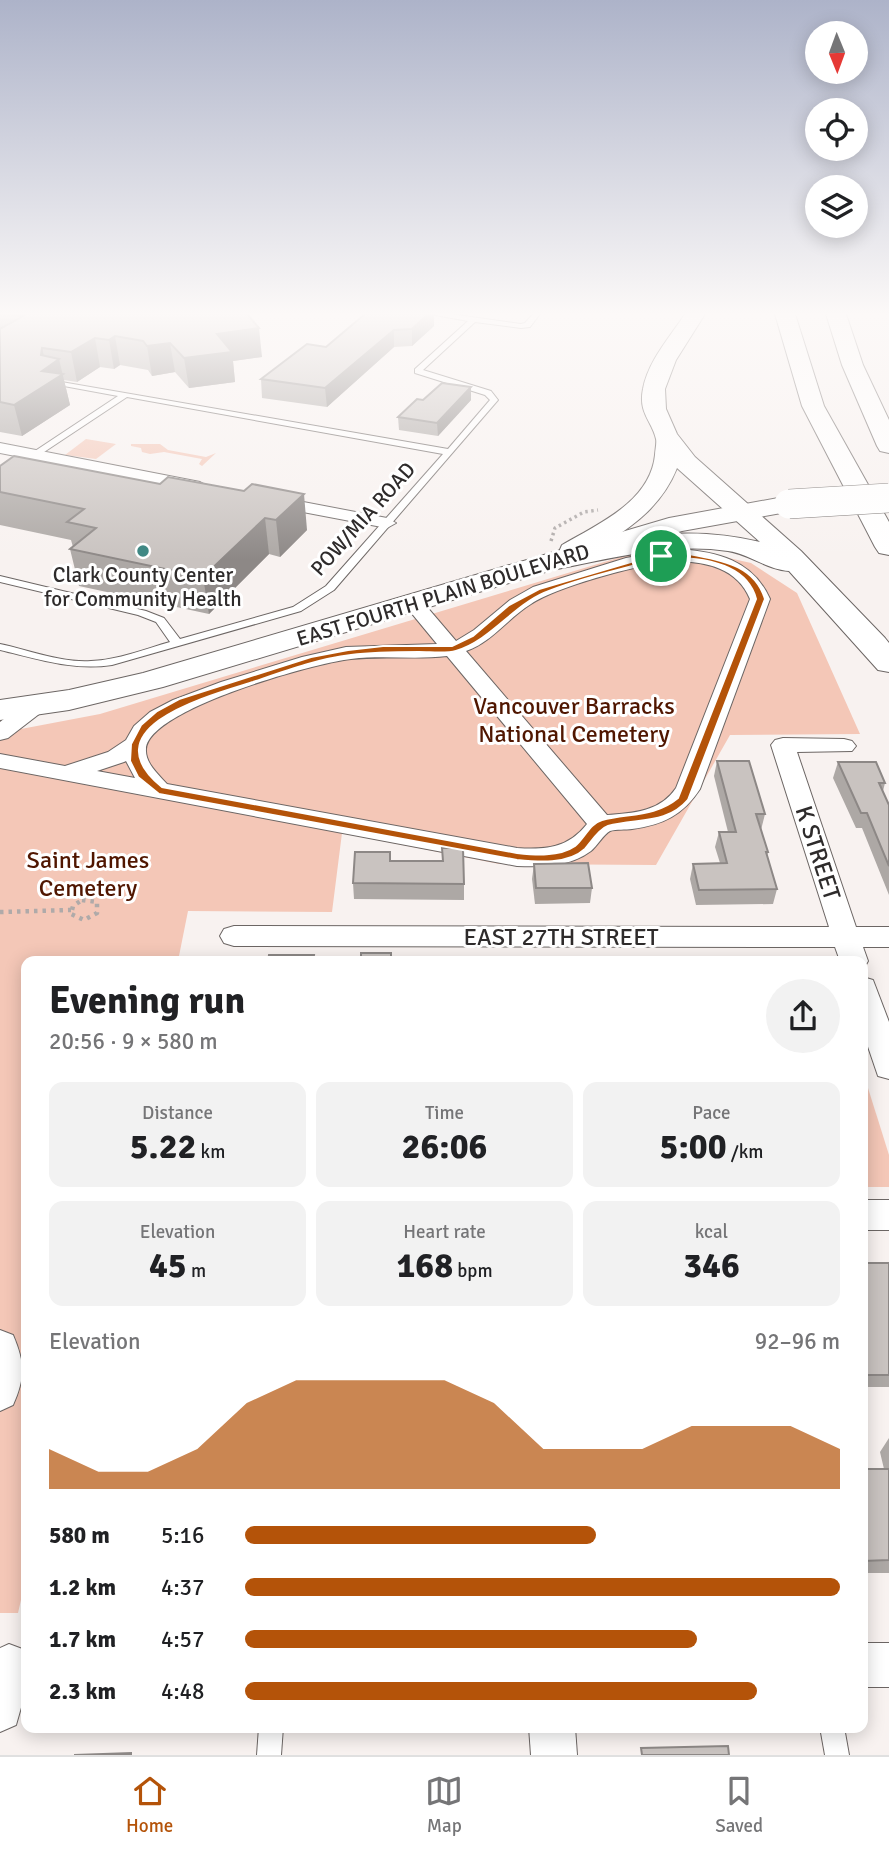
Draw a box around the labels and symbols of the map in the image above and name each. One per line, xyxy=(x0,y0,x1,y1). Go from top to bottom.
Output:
north arrow xyxy=(805,21,868,84)
street label: POW/MIA ROAD xyxy=(305,457,421,581)
pin xyxy=(631,526,691,586)
street label: EAST FOURTH PLAIN BOULEVARD xyxy=(294,538,592,652)
marker: Clark County Center for Community Health xyxy=(135,543,151,559)
place label: Clark County Center for Community Health xyxy=(44,562,242,612)
park label: Vancouver Barracks National Cemetery xyxy=(473,691,675,749)
street label: K STREET xyxy=(789,802,847,904)
park label: Saint James Cemetery xyxy=(27,845,149,903)
street label: EAST 27TH STREET xyxy=(463,922,659,952)

